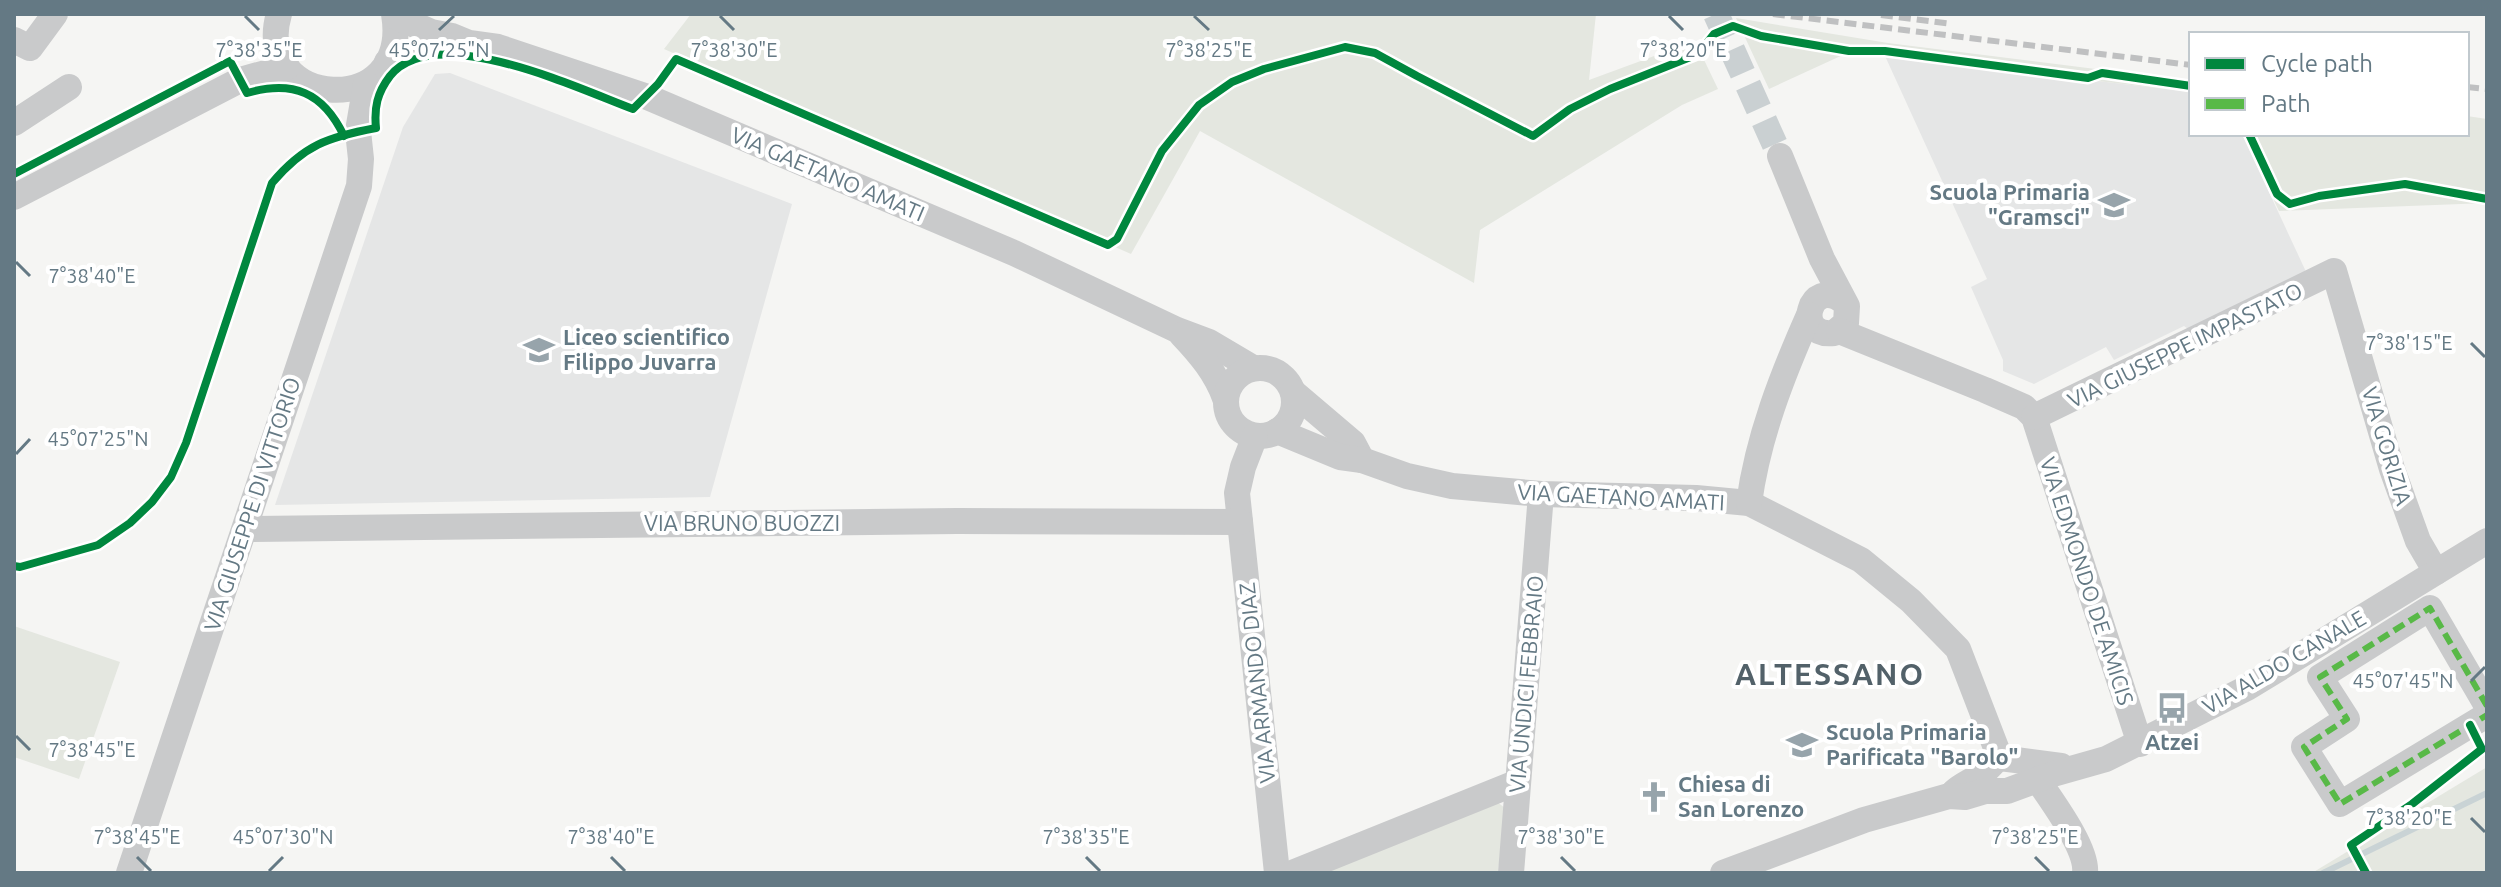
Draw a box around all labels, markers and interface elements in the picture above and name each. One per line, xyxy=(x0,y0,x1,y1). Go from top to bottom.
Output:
legend xyxy=(2189,32,2469,136)
text: 7°38'35"E xyxy=(216,38,302,61)
text: 45°07'25"N xyxy=(388,38,490,61)
text: 7°38'30"E xyxy=(691,38,777,61)
text: 7°38'25"E xyxy=(1166,38,1252,61)
text: 7°38'20"E xyxy=(1640,38,1726,61)
text: Cycle path xyxy=(2261,50,2373,77)
text: Path xyxy=(2261,90,2311,117)
street label: VIA GAETANO AMATI xyxy=(728,121,929,226)
place label: Scuola Primaria "Gramsci" xyxy=(1929,179,2090,229)
school or university icon: Scuola Primaria "Gramsci" xyxy=(2097,188,2131,222)
text: 7°38'40"E xyxy=(49,264,135,287)
street label: VIA GIUSEPPE IMPASTATO xyxy=(2063,277,2306,412)
place label: Liceo scientifico Filippo Juvarra xyxy=(563,324,730,374)
text: 7°38'15"E xyxy=(2366,331,2452,354)
school or university icon: Liceo scientifico Filippo Juvarra xyxy=(522,333,556,367)
street label: VIA GIUSEPPE DI VITTORIO xyxy=(199,374,304,634)
street label: VIA GORIZIA xyxy=(2358,384,2418,509)
text: 45°07'25"N xyxy=(47,427,149,450)
street label: VIA EDMONDO DE AMICIS xyxy=(2036,454,2139,708)
street label: VIA GAETANO AMATI xyxy=(1517,479,1725,514)
street label: VIA BRUNO BUOZZI xyxy=(644,510,840,535)
street label: VIA UNDICI FEBBRAIO xyxy=(1504,574,1547,794)
street label: VIA ARMANDO DIAZ xyxy=(1234,581,1279,785)
street label: VIA ALDO CANALE xyxy=(2198,605,2370,718)
district label: ALTESSANO xyxy=(1735,657,1925,691)
text: 45°07'45"N xyxy=(2352,669,2454,692)
bus stop icon: Atzei xyxy=(2155,691,2189,725)
place label: Scuola Primaria Parificata "Barolo" xyxy=(1826,719,2018,769)
school or university icon: Scuola Primaria Parificata "Barolo" xyxy=(1785,728,1819,762)
place label: Atzei xyxy=(2145,729,2199,754)
text: 7°38'45"E xyxy=(49,738,135,761)
place label: Chiesa di San Lorenzo xyxy=(1678,771,1804,821)
church icon: Chiesa di San Lorenzo xyxy=(1637,780,1671,814)
text: 7°38'20"E xyxy=(2366,806,2452,829)
text: 7°38'45"E xyxy=(94,825,180,848)
text: 45°07'30"N xyxy=(232,825,334,848)
text: 7°38'40"E xyxy=(568,825,654,848)
text: 7°38'35"E xyxy=(1043,825,1129,848)
text: 7°38'30"E xyxy=(1518,825,1604,848)
text: 7°38'25"E xyxy=(1992,825,2078,848)

